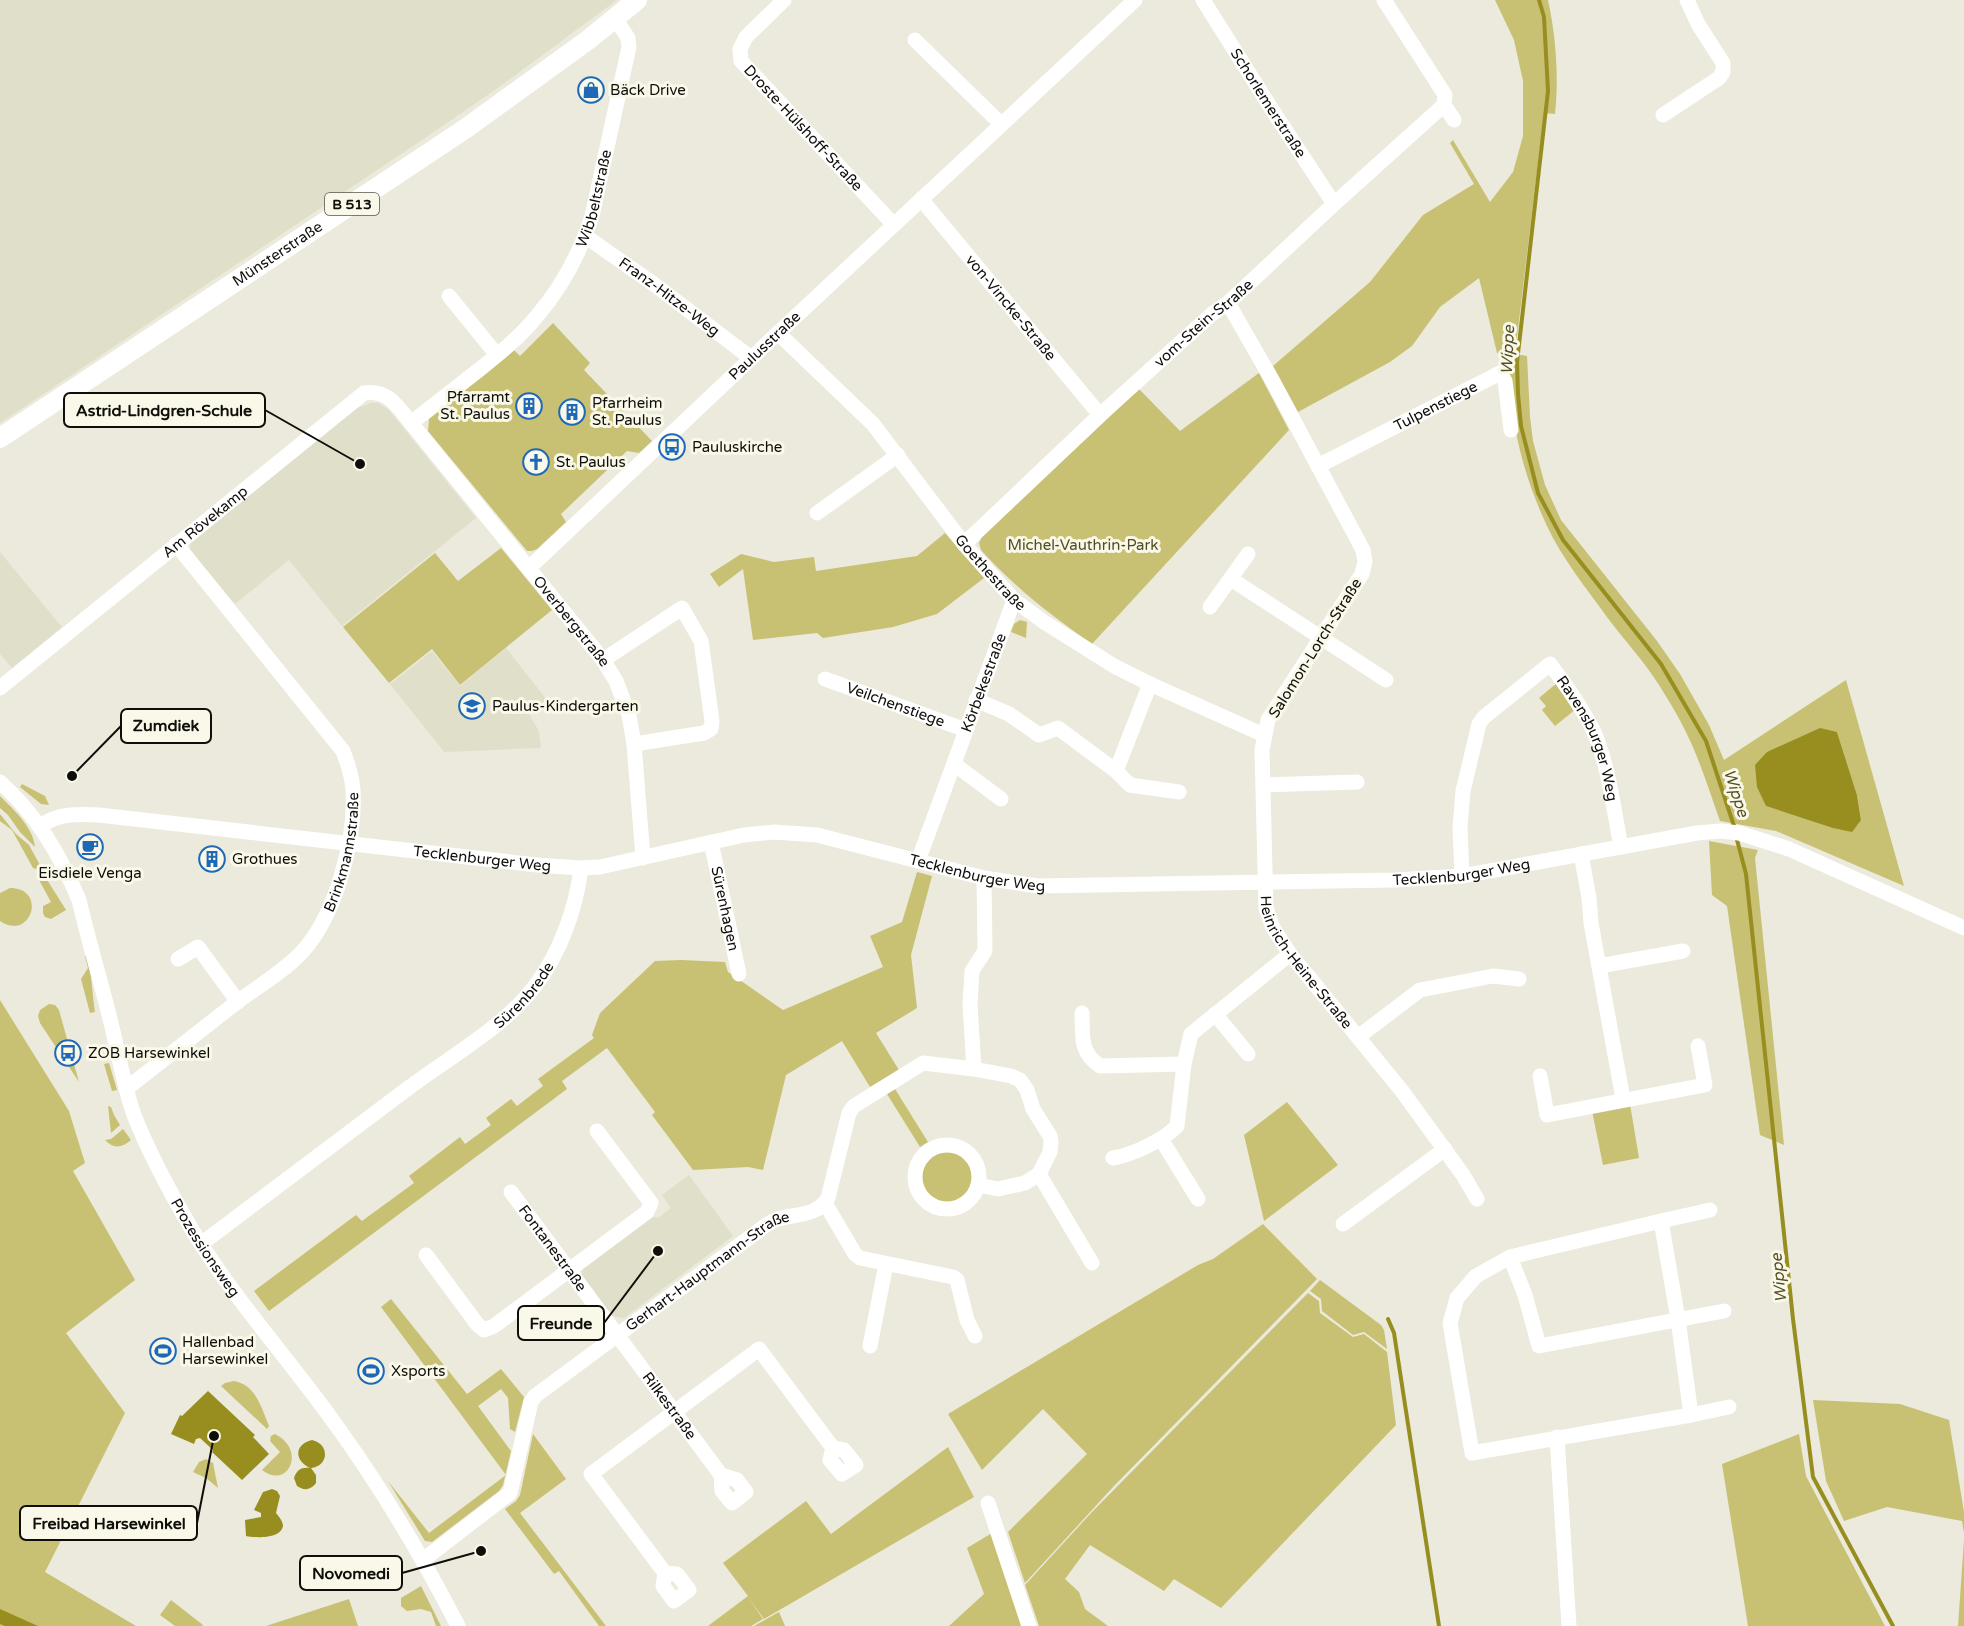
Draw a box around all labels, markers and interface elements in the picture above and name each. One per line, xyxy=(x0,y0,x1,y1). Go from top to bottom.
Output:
street label: Schorlemerstraße xyxy=(1227,45,1310,161)
street label: Droste-Hülshoff-Straße xyxy=(740,61,867,195)
shop icon: Bäck Drive xyxy=(576,75,606,105)
place label: Bäck Drive xyxy=(610,81,686,99)
street label: Wibbeltstraße xyxy=(572,148,615,250)
road number: B 513 xyxy=(325,193,379,215)
street label: Münsterstraße xyxy=(229,217,326,290)
street label: von-Vincke-Straße xyxy=(962,251,1060,364)
street label: Franz-Hitze-Weg xyxy=(616,254,723,340)
street label: vom-Stein-Straße xyxy=(1150,275,1257,371)
street label: Paulusstraße xyxy=(725,308,804,384)
water label: Wippe xyxy=(1497,324,1519,375)
street label: Tulpenstiege xyxy=(1391,377,1480,435)
place label: Pfarramt St. Paulus xyxy=(440,388,510,423)
building icon: Pfarramt St. Paulus xyxy=(514,391,544,421)
callout: Astrid-Lindgren-Schule xyxy=(64,393,265,427)
place label: Pfarrheim St. Paulus xyxy=(592,394,663,429)
building icon: Pfarrheim St. Paulus xyxy=(557,397,587,427)
text: Astrid-Lindgren-Schule xyxy=(76,401,252,421)
bus stop icon: Pauluskirche xyxy=(657,432,687,462)
place label: Pauluskirche xyxy=(692,438,782,456)
church icon: St. Paulus xyxy=(521,447,551,477)
place label: St. Paulus xyxy=(556,453,626,471)
street label: Am Rövekamp xyxy=(159,482,251,562)
street label: Goethestraße xyxy=(951,531,1029,615)
park label: Michel-Vauthrin-Park xyxy=(1008,536,1158,554)
street label: Overbergstraße xyxy=(529,572,614,670)
street label: Salomon-Lorch-Straße xyxy=(1265,575,1365,721)
street label: Körbekestraße xyxy=(957,631,1010,735)
street label: Ravensburger Weg xyxy=(1553,672,1622,803)
street label: Veilchenstiege xyxy=(844,678,947,731)
school or university icon: Paulus-Kindergarten xyxy=(457,691,487,721)
place label: Paulus-Kindergarten xyxy=(492,697,639,715)
callout: Zumdiek xyxy=(121,709,211,743)
text: Zumdiek xyxy=(133,716,200,736)
water label: Wippe xyxy=(1719,766,1753,820)
street label: Brinkmannstraße xyxy=(320,792,362,915)
cafe icon: Eisdiele Venga xyxy=(75,832,105,862)
street label: Tecklenburger Weg xyxy=(412,842,552,875)
building icon: Grothues xyxy=(197,844,227,874)
place label: Grothues xyxy=(232,850,298,868)
street label: Tecklenburger Weg xyxy=(907,850,1045,895)
street label: Tecklenburger Weg xyxy=(1392,855,1532,889)
place label: Eisdiele Venga xyxy=(38,864,142,882)
street label: Sürenhagen xyxy=(707,865,743,953)
street label: Heinrich-Heine-Straße xyxy=(1257,895,1356,1032)
street label: Sürenbrede xyxy=(490,959,558,1032)
bus stop icon: ZOB Harsewinkel xyxy=(53,1038,83,1068)
place label: ZOB Harsewinkel xyxy=(88,1044,210,1062)
street label: Prozessionsweg xyxy=(167,1195,244,1300)
street label: Fontanestraße xyxy=(515,1201,591,1295)
street label: Gerhart-Hauptmann-Straße xyxy=(622,1208,791,1335)
water label: Wippe xyxy=(1766,1252,1792,1304)
callout: Freunde xyxy=(518,1306,604,1340)
text: Freunde xyxy=(530,1314,592,1334)
place label: Hallenbad Harsewinkel xyxy=(182,1333,268,1368)
sports icon: Hallenbad Harsewinkel xyxy=(148,1336,178,1366)
sports icon: Xsports xyxy=(356,1356,386,1386)
place label: Xsports xyxy=(391,1362,445,1380)
street label: Rilkestraße xyxy=(639,1368,700,1443)
callout: Freibad Harsewinkel xyxy=(20,1506,197,1540)
text: Freibad Harsewinkel xyxy=(32,1514,186,1534)
callout: Novomedi xyxy=(300,1556,402,1590)
text: Novomedi xyxy=(312,1564,390,1584)

